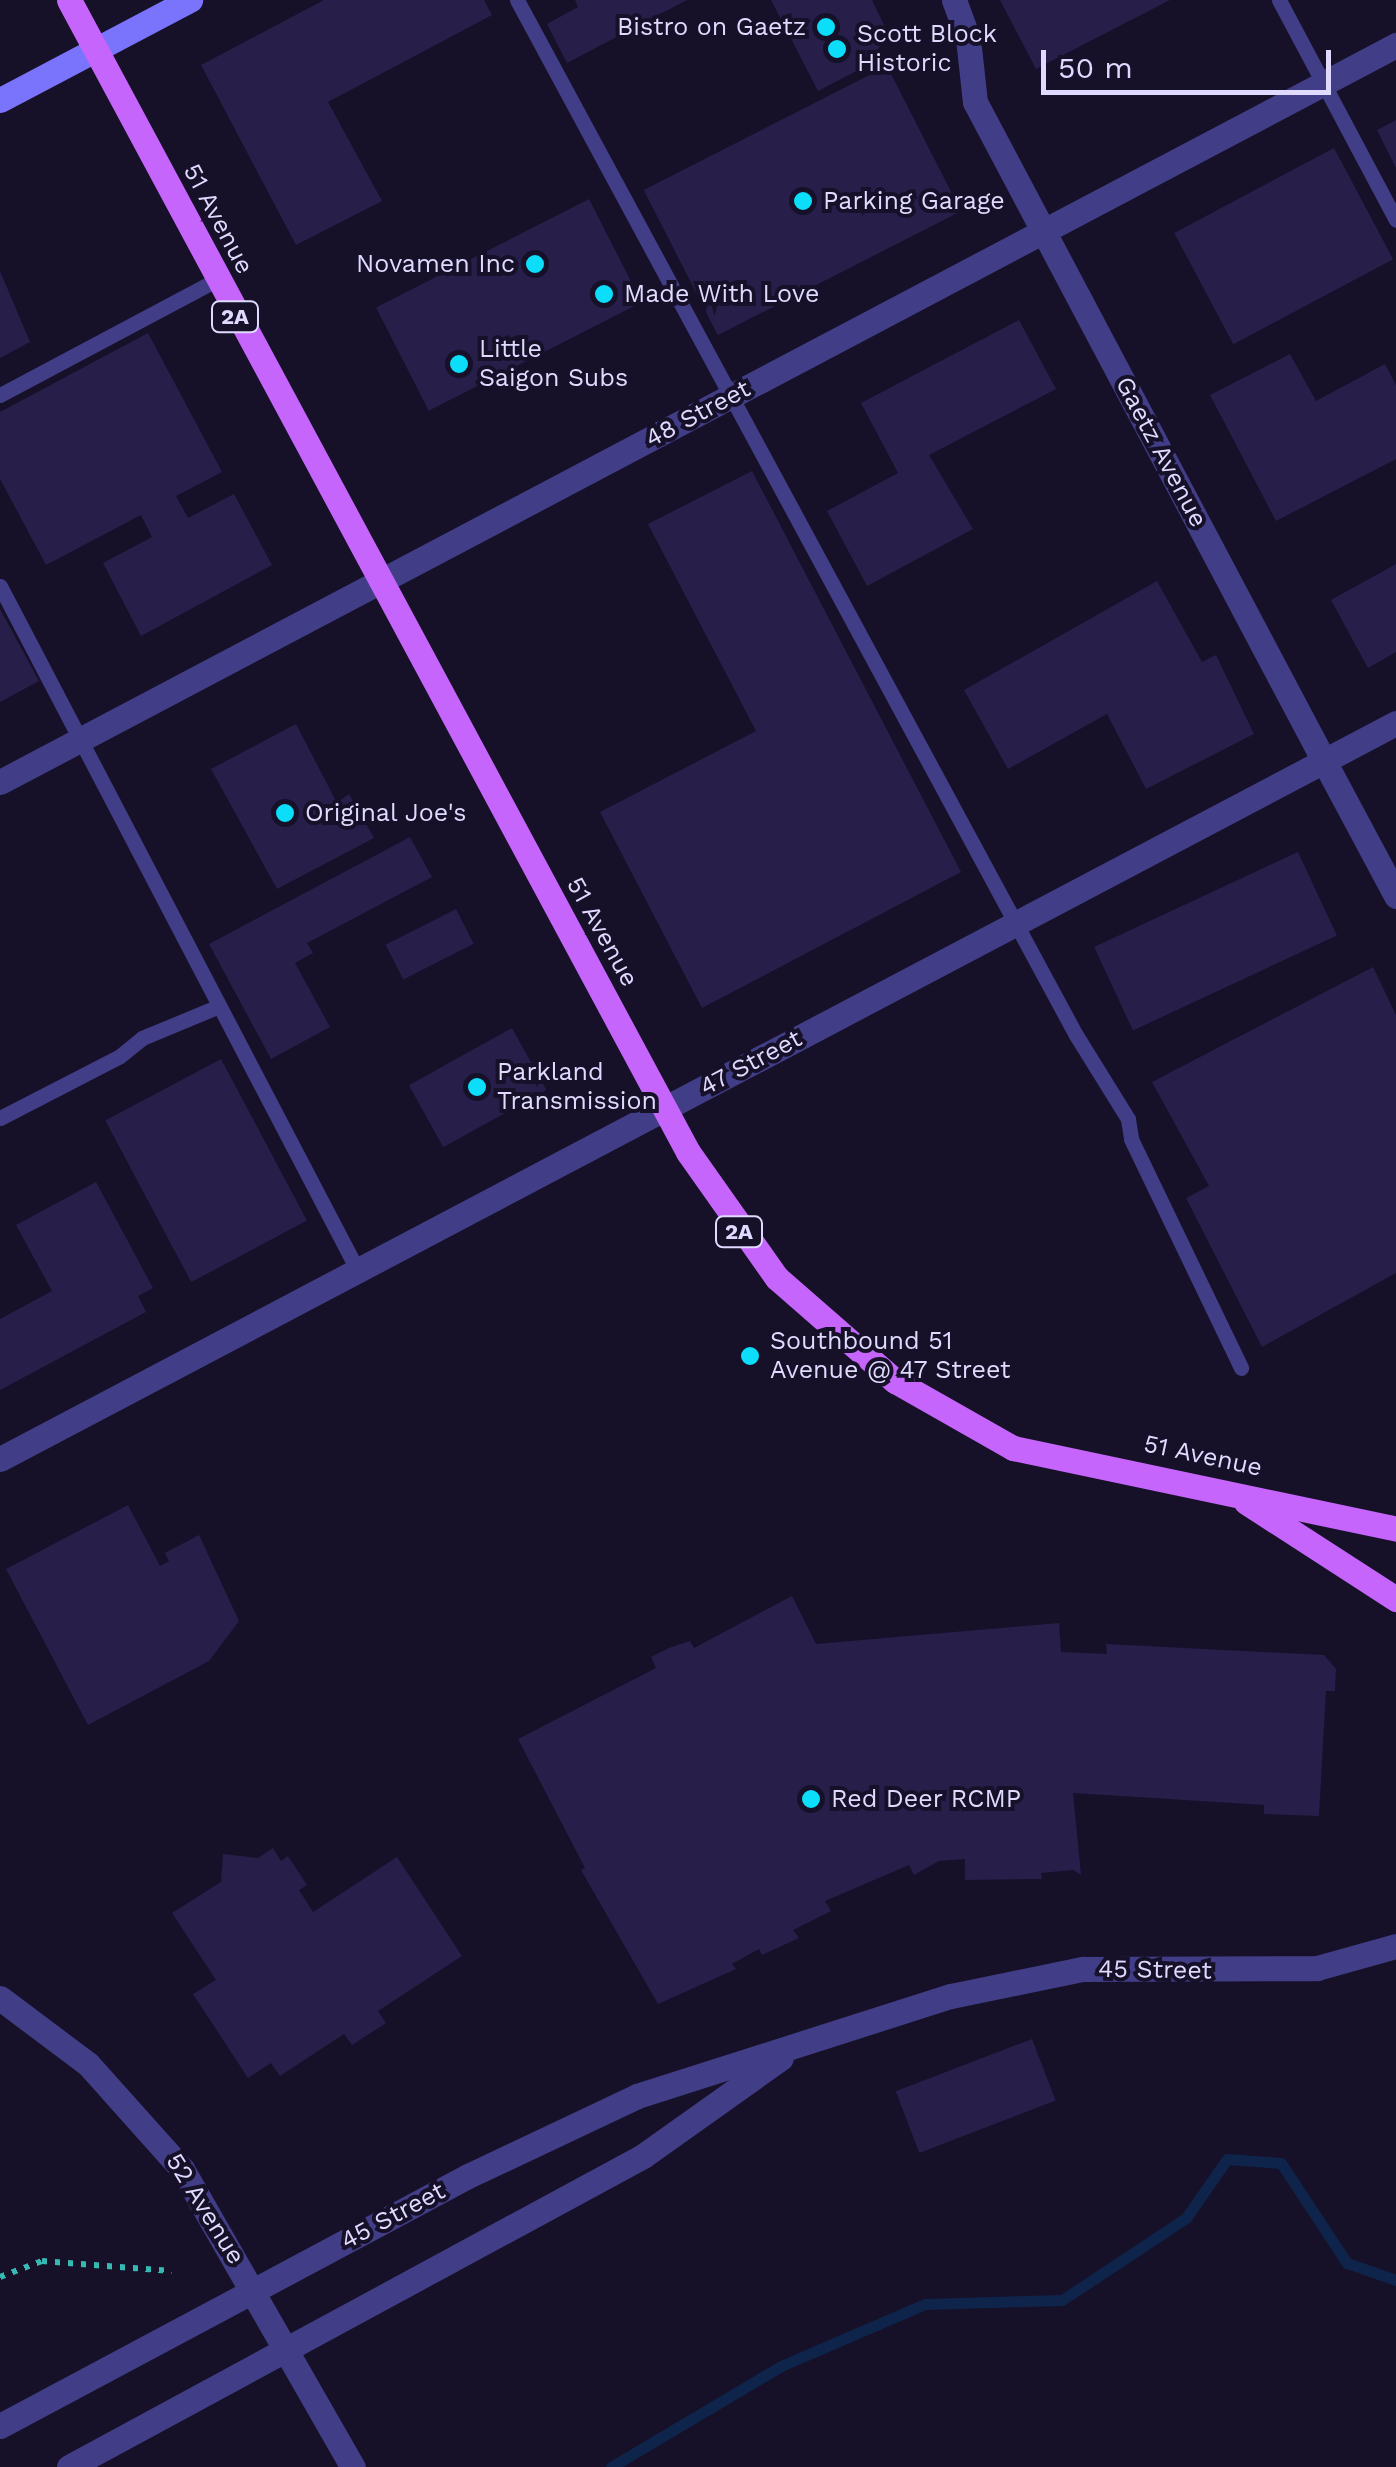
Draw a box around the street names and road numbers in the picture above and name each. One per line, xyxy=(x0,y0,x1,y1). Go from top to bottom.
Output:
street label: 51 Avenue xyxy=(176,158,260,280)
road number: 2A xyxy=(210,300,260,334)
street label: Gaetz Avenue xyxy=(1109,371,1213,533)
street label: 48 Street xyxy=(640,374,756,454)
street label: 51 Avenue xyxy=(559,872,645,992)
street label: 47 Street xyxy=(695,1024,807,1102)
road number: 2A xyxy=(714,1215,764,1249)
street label: 51 Avenue xyxy=(1141,1429,1265,1483)
street label: 45 Street xyxy=(1098,1954,1212,1986)
street label: 52 Avenue xyxy=(159,2148,251,2270)
street label: 45 Street xyxy=(336,2176,450,2256)

